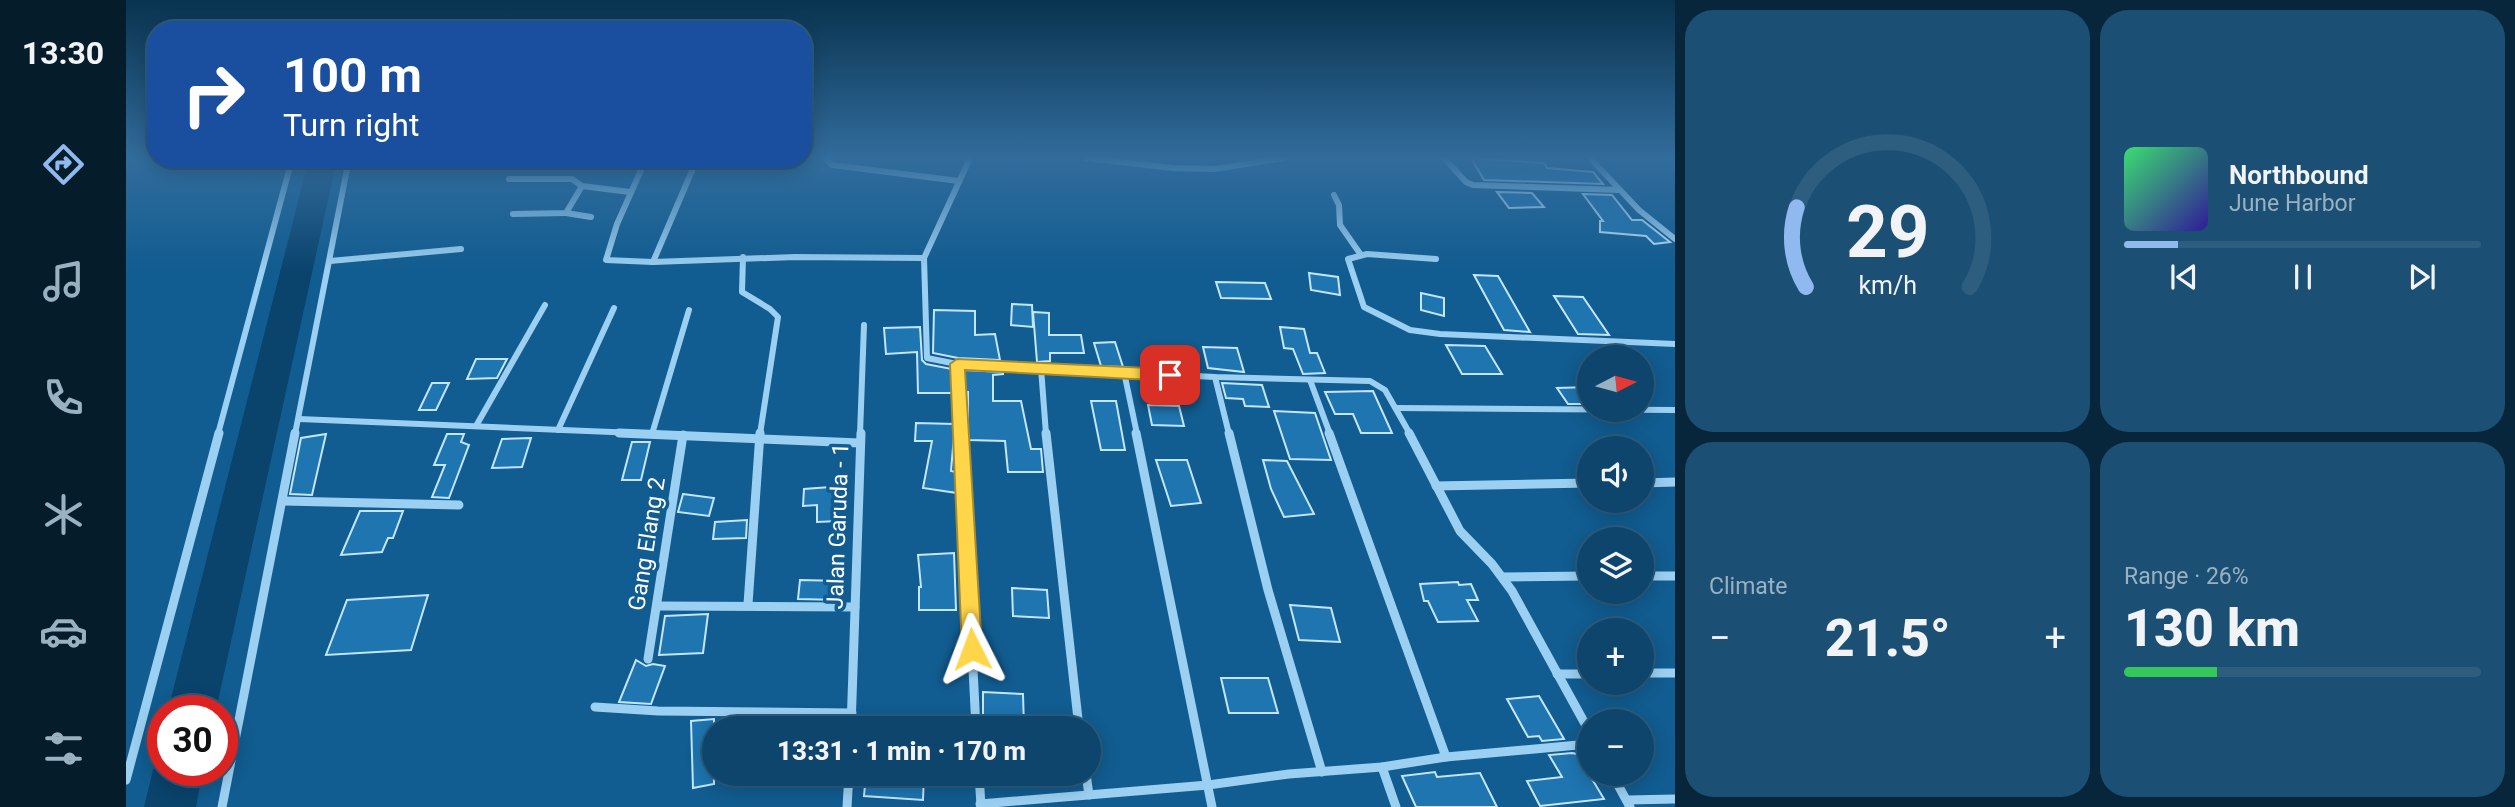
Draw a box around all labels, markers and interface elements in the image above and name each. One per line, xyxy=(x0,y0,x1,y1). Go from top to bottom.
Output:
text: 13:30 xyxy=(22,34,104,72)
text: 100 m xyxy=(283,47,422,104)
icon: right xyxy=(168,49,259,140)
text: Turn right xyxy=(283,106,419,144)
icon: directions xyxy=(39,140,88,189)
text: Northbound xyxy=(2229,160,2369,190)
text: 29 xyxy=(1846,190,1929,276)
text: June Harbor xyxy=(2229,190,2356,217)
icon: music xyxy=(39,257,88,306)
icon: previous xyxy=(2165,258,2203,296)
icon: pause xyxy=(2284,258,2322,296)
icon: next xyxy=(2403,258,2441,296)
text: km/h xyxy=(1858,271,1917,300)
pin xyxy=(1140,345,1200,405)
north arrow xyxy=(1577,345,1654,422)
map controls xyxy=(1577,345,1654,786)
icon: arrive xyxy=(1151,356,1189,394)
icon: phone xyxy=(39,373,88,422)
button: sound xyxy=(1577,436,1654,513)
street label: Jalan Garuda - 1 xyxy=(822,442,854,610)
street label: Gang Elang 2 xyxy=(623,475,671,613)
icon: climate xyxy=(39,490,88,539)
button: layers xyxy=(1577,527,1654,604)
text: Range · 26% xyxy=(2124,563,2249,590)
text: Climate xyxy=(1709,573,1788,600)
text: 130 km xyxy=(2124,598,2300,659)
icon: car xyxy=(39,607,88,656)
text: 21.5° xyxy=(1825,608,1951,669)
position arrow xyxy=(935,612,1009,686)
text: − xyxy=(1709,616,1731,660)
text: + xyxy=(2044,616,2066,660)
button: + xyxy=(1577,618,1654,695)
speed limit sign: 30 xyxy=(147,695,238,786)
button: − xyxy=(1577,709,1654,786)
icon: filters xyxy=(39,724,88,773)
text: 13:31 · 1 min · 170 m xyxy=(777,736,1026,766)

